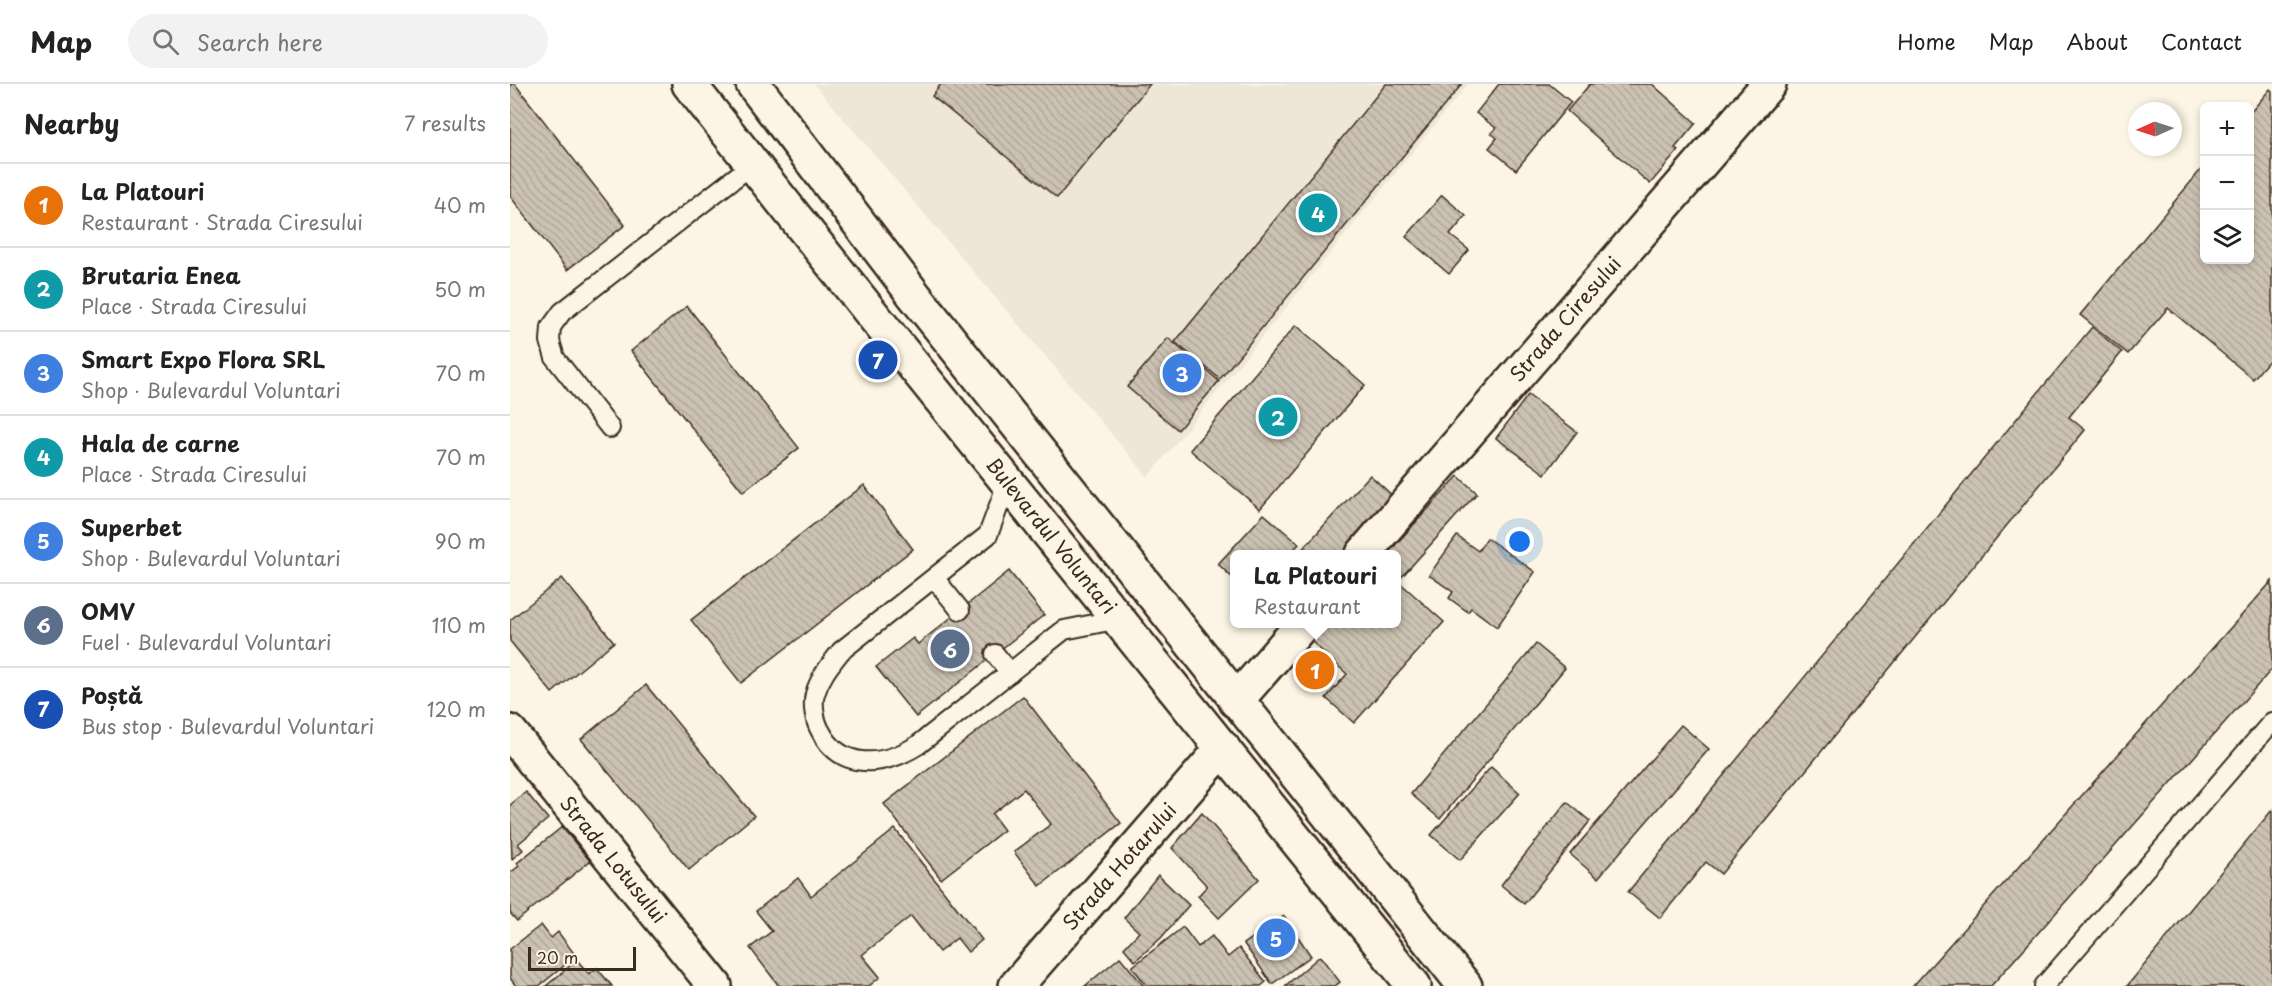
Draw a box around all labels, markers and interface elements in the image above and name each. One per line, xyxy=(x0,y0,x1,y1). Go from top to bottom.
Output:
search box xyxy=(128,14,548,68)
text: Map xyxy=(30,20,92,63)
icon: search xyxy=(149,25,182,58)
text: Search here xyxy=(197,25,323,58)
text: Home xyxy=(1897,25,1956,57)
text: Map xyxy=(1989,25,2034,57)
text: About xyxy=(2067,25,2128,57)
text: Contact xyxy=(2161,25,2242,57)
north arrow xyxy=(2128,102,2182,156)
map controls xyxy=(2200,102,2254,264)
button: + xyxy=(2200,102,2254,156)
text: Nearby xyxy=(24,104,119,143)
text: 7 results xyxy=(404,108,486,138)
button: − xyxy=(2200,156,2254,210)
text: La Platouri xyxy=(81,174,205,207)
text: 1 xyxy=(39,190,48,220)
text: 40 m xyxy=(434,190,486,220)
pin: 4 xyxy=(1298,190,1338,236)
text: Restaurant · Strada Ciresului xyxy=(81,207,363,237)
button: layers xyxy=(2200,210,2254,264)
street label: Strada Ciresului xyxy=(1502,249,1628,388)
text: Brutaria Enea xyxy=(81,258,241,291)
text: 2 xyxy=(36,274,51,304)
text: 50 m xyxy=(434,274,486,304)
text: Place · Strada Ciresului xyxy=(81,291,307,321)
pin: 7 xyxy=(858,338,898,382)
text: Smart Expo Flora SRL xyxy=(81,342,325,375)
pin: 3 xyxy=(1162,350,1202,396)
text: 3 xyxy=(37,358,50,388)
text: 70 m xyxy=(436,358,486,388)
text: Shop · Bulevardul Voluntari xyxy=(81,375,341,405)
pin: 2 xyxy=(1258,394,1298,440)
text: Hala de carne xyxy=(81,426,240,459)
text: 4 xyxy=(37,442,50,472)
text: 70 m xyxy=(436,442,486,472)
street label: Bulevardul Voluntari xyxy=(979,450,1124,620)
text: Place · Strada Ciresului xyxy=(81,459,307,489)
text: Superbet xyxy=(81,510,182,543)
text: 5 xyxy=(37,526,50,556)
text: 90 m xyxy=(435,526,486,556)
your location xyxy=(1505,527,1534,556)
text: Shop · Bulevardul Voluntari xyxy=(81,543,341,573)
popup xyxy=(1230,550,1401,628)
text: La Platouri xyxy=(1254,558,1377,591)
text: Restaurant xyxy=(1254,591,1361,621)
text: OMV xyxy=(81,594,135,627)
text: 6 xyxy=(36,610,51,640)
text: 110 m xyxy=(432,610,486,640)
pin: 6 xyxy=(930,626,970,672)
text: Fuel · Bulevardul Voluntari xyxy=(81,627,332,657)
pin: 1 xyxy=(1296,648,1334,692)
text: Poștă xyxy=(81,678,143,711)
text: 7 xyxy=(38,694,49,724)
text: 120 m xyxy=(427,694,486,724)
text: Bus stop · Bulevardul Voluntari xyxy=(81,711,374,741)
street label: Strada Lotusului xyxy=(553,789,674,929)
street label: Strada Hotarului xyxy=(1055,796,1183,937)
pin: 5 xyxy=(1256,916,1296,960)
scale bar xyxy=(528,944,636,972)
text: 20 m xyxy=(537,945,578,969)

